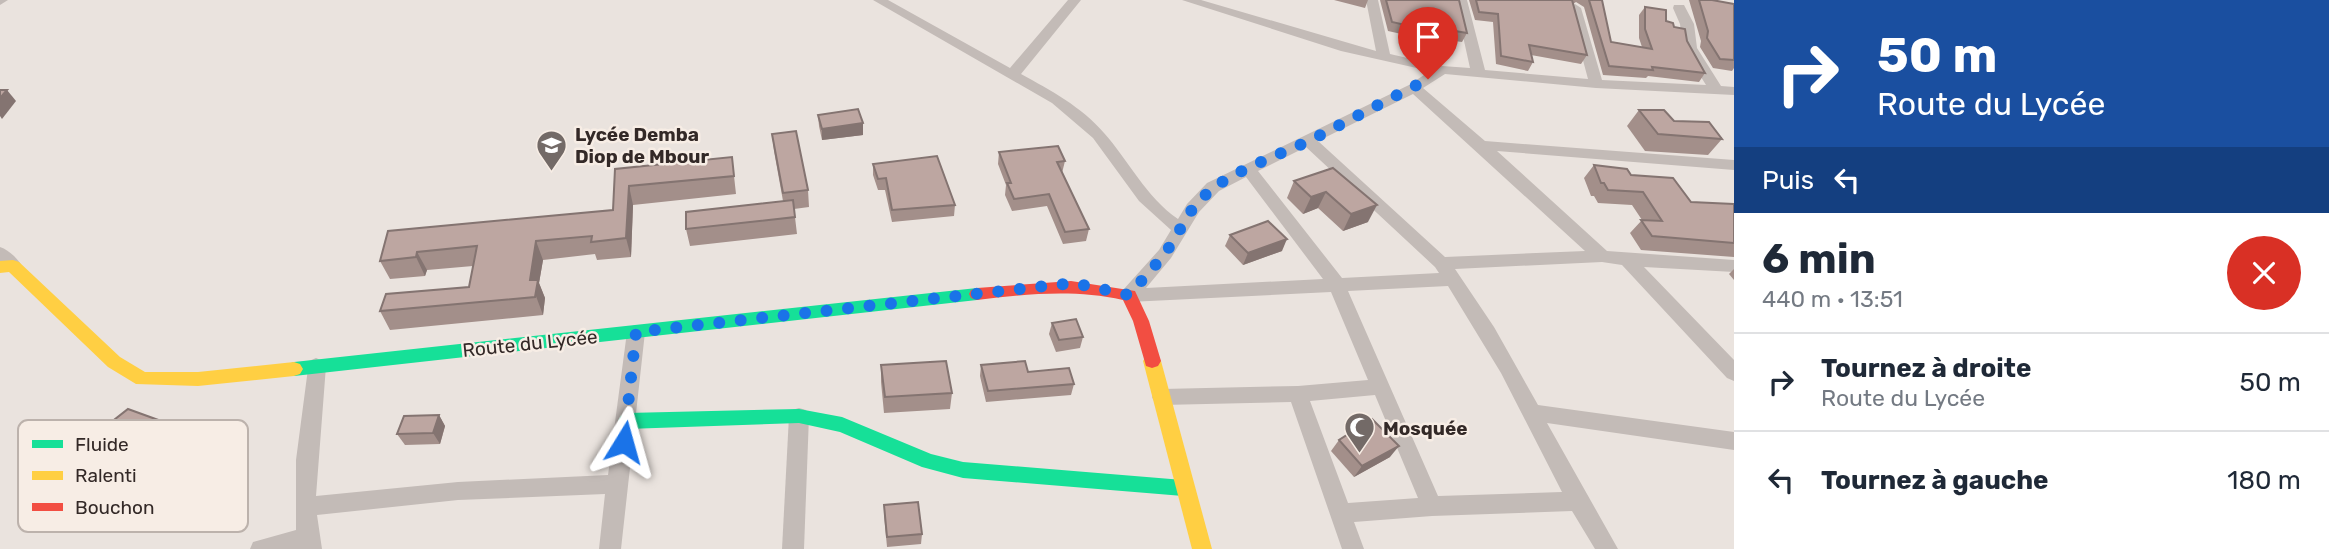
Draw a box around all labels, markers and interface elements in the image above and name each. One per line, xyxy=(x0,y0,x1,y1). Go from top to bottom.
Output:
pin xyxy=(1398,7,1458,79)
icon: arrive xyxy=(1409,18,1447,56)
text: 50 m xyxy=(1877,26,1997,84)
icon: right xyxy=(1762,28,1853,119)
text: Route du Lycée xyxy=(1877,85,2105,123)
place label: Lycée Demba Diop de Mbour xyxy=(575,123,710,168)
school or university icon: Lycée Demba Diop de Mbour xyxy=(535,128,569,172)
icon: left xyxy=(1828,161,1866,199)
text: Puis xyxy=(1762,165,1814,196)
text: 6 min xyxy=(1762,234,1876,284)
button: close xyxy=(2227,236,2301,310)
text: 440 m · 13:51 xyxy=(1762,285,1903,313)
street label: Route du Lycée xyxy=(461,325,599,362)
text: Tournez à droite xyxy=(1821,353,2031,384)
icon: right xyxy=(1762,363,1800,401)
text: 50 m xyxy=(2240,367,2301,398)
text: Route du Lycée xyxy=(1821,384,1985,412)
position arrow xyxy=(587,405,661,479)
mosque icon: Mosquée xyxy=(1343,411,1377,455)
place label: Mosquée xyxy=(1383,417,1468,440)
legend xyxy=(18,420,248,532)
text: Fluide xyxy=(75,433,129,456)
icon: left xyxy=(1762,461,1800,499)
text: Ralenti xyxy=(75,464,137,487)
text: Tournez à gauche xyxy=(1821,465,2049,496)
text: 180 m xyxy=(2227,465,2301,496)
text: Bouchon xyxy=(75,496,155,519)

